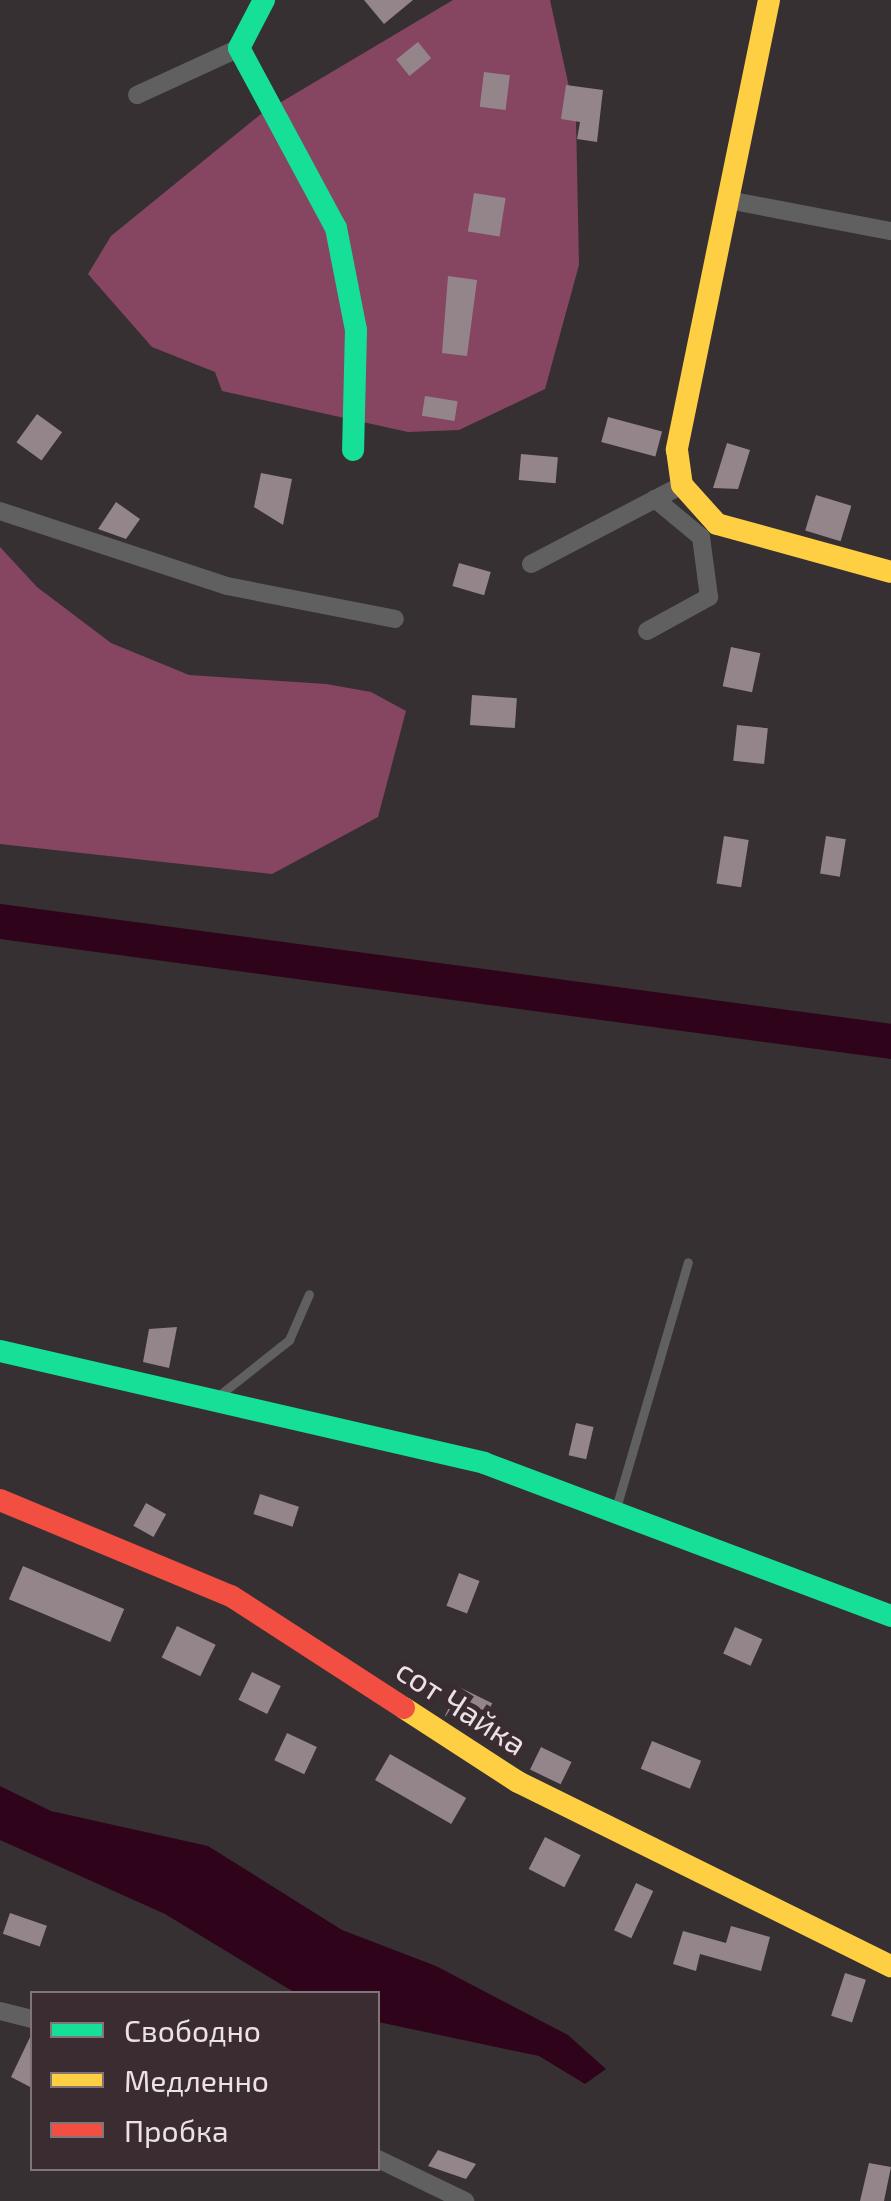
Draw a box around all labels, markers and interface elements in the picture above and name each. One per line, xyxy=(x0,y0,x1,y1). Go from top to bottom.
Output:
street label: сот Чайка xyxy=(390,1650,534,1762)
legend xyxy=(30,1991,380,2171)
text: Свободно xyxy=(124,2012,261,2048)
text: Медленно xyxy=(124,2062,269,2098)
text: Пробка xyxy=(124,2112,229,2148)

